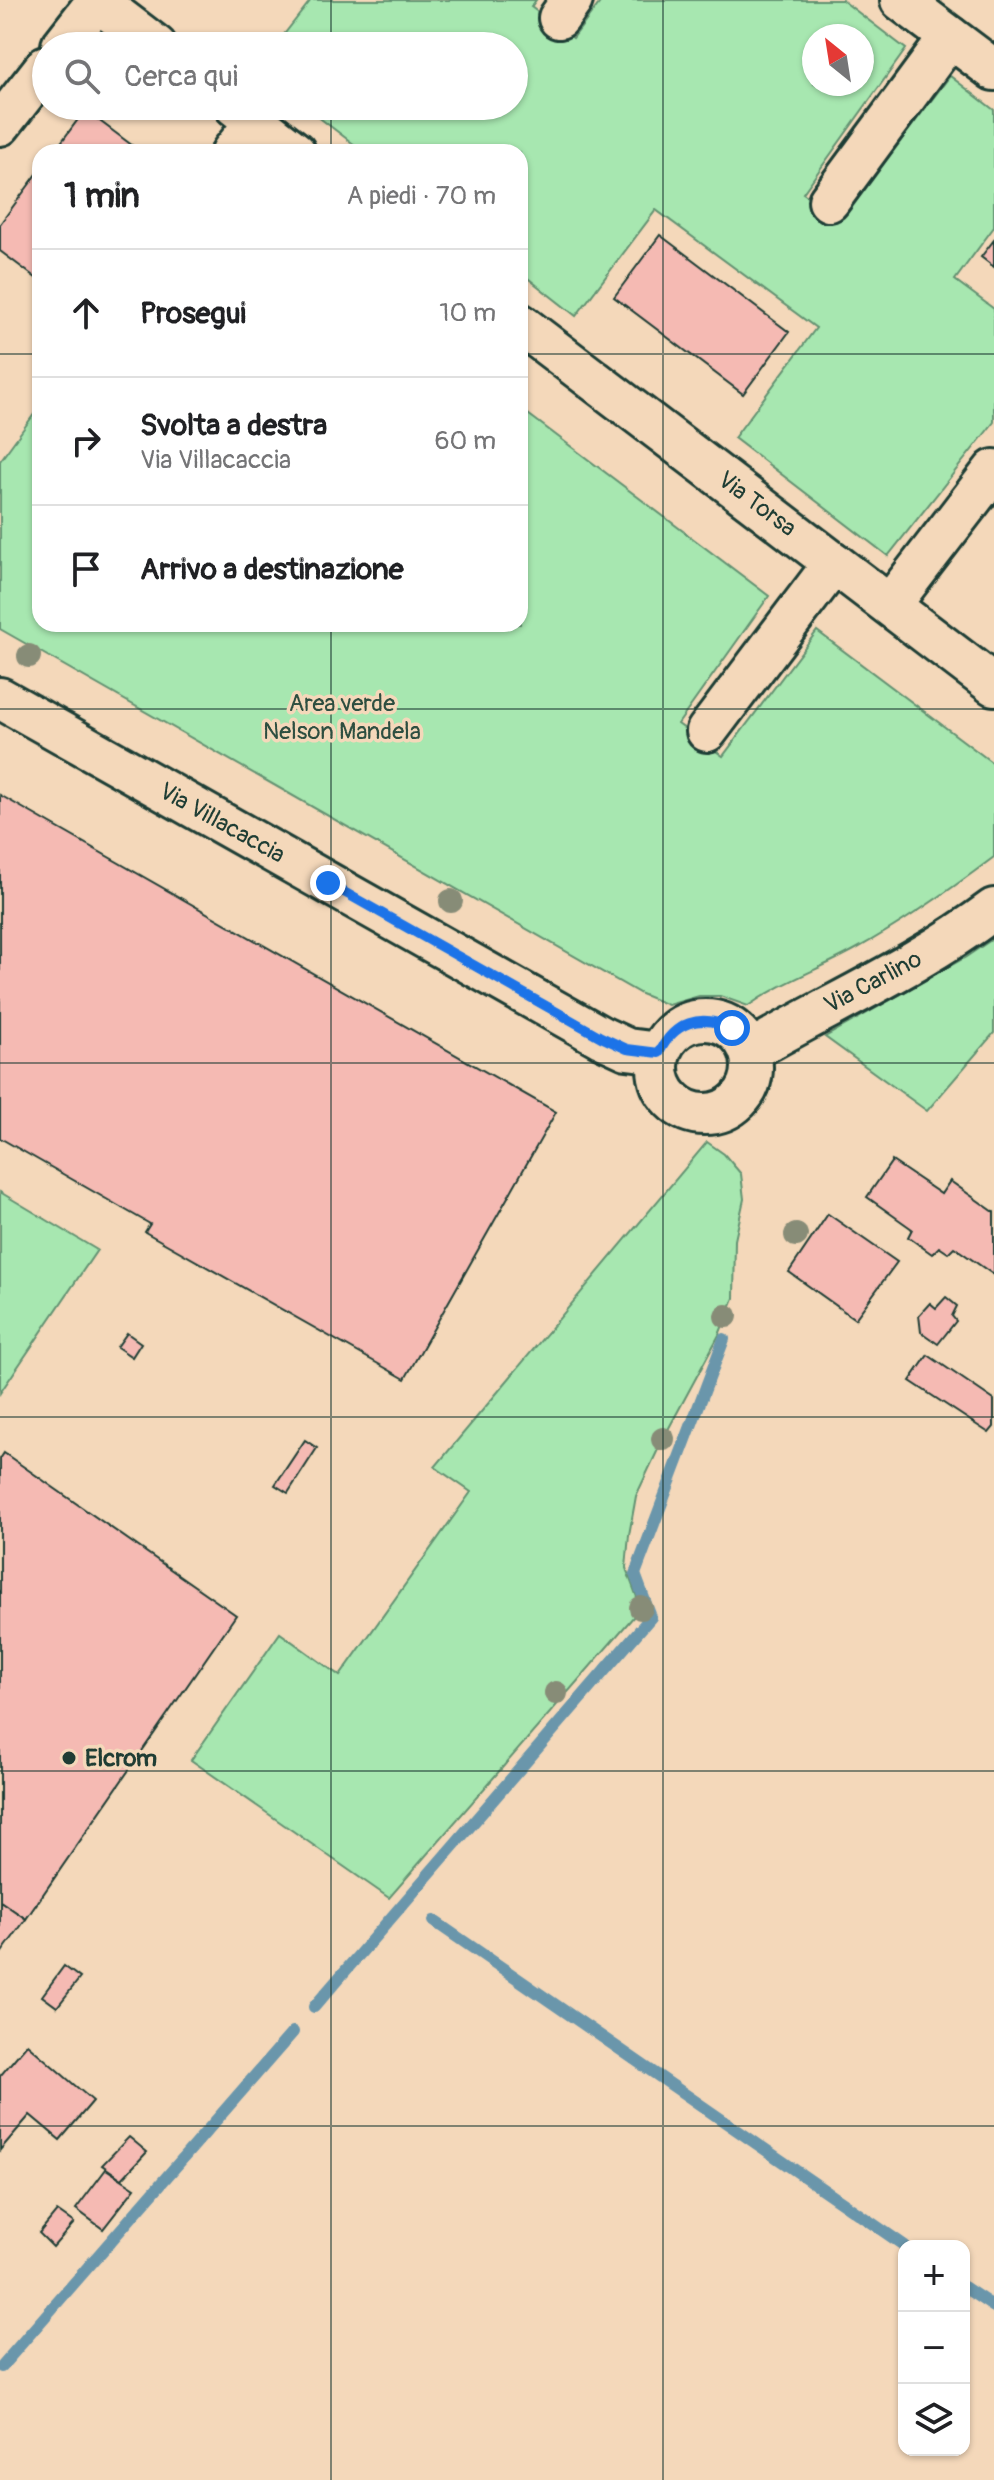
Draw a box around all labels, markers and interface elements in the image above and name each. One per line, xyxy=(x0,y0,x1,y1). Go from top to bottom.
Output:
north arrow xyxy=(802,24,874,96)
search box xyxy=(32,32,528,120)
icon: search xyxy=(60,54,104,98)
text: Cerca qui xyxy=(124,58,238,95)
text: 1 min xyxy=(64,175,140,218)
text: A piedi · 70 m xyxy=(346,180,496,212)
icon: ahead xyxy=(64,291,108,335)
text: Prosegui xyxy=(140,295,246,332)
text: 10 m xyxy=(439,297,496,329)
text: Svolta a destra xyxy=(140,407,327,444)
icon: right xyxy=(64,419,108,463)
text: 60 m xyxy=(434,425,496,457)
text: Via Villacaccia xyxy=(140,444,291,476)
street label: Via Torsa xyxy=(712,465,802,543)
icon: arrive xyxy=(64,547,108,591)
text: Arrivo a destinazione xyxy=(140,551,404,588)
park label: Area verde Nelson Mandela xyxy=(263,689,421,746)
street label: Via Villacaccia xyxy=(154,777,290,869)
route end xyxy=(310,865,346,901)
street label: Via Carlino xyxy=(819,944,927,1020)
route start xyxy=(714,1010,750,1046)
place label: Elcrom xyxy=(85,1744,157,1773)
marker: Elcrom xyxy=(60,1749,78,1767)
map controls xyxy=(898,2240,970,2456)
button: + xyxy=(898,2240,970,2312)
button: − xyxy=(898,2312,970,2384)
button: layers xyxy=(898,2384,970,2456)

